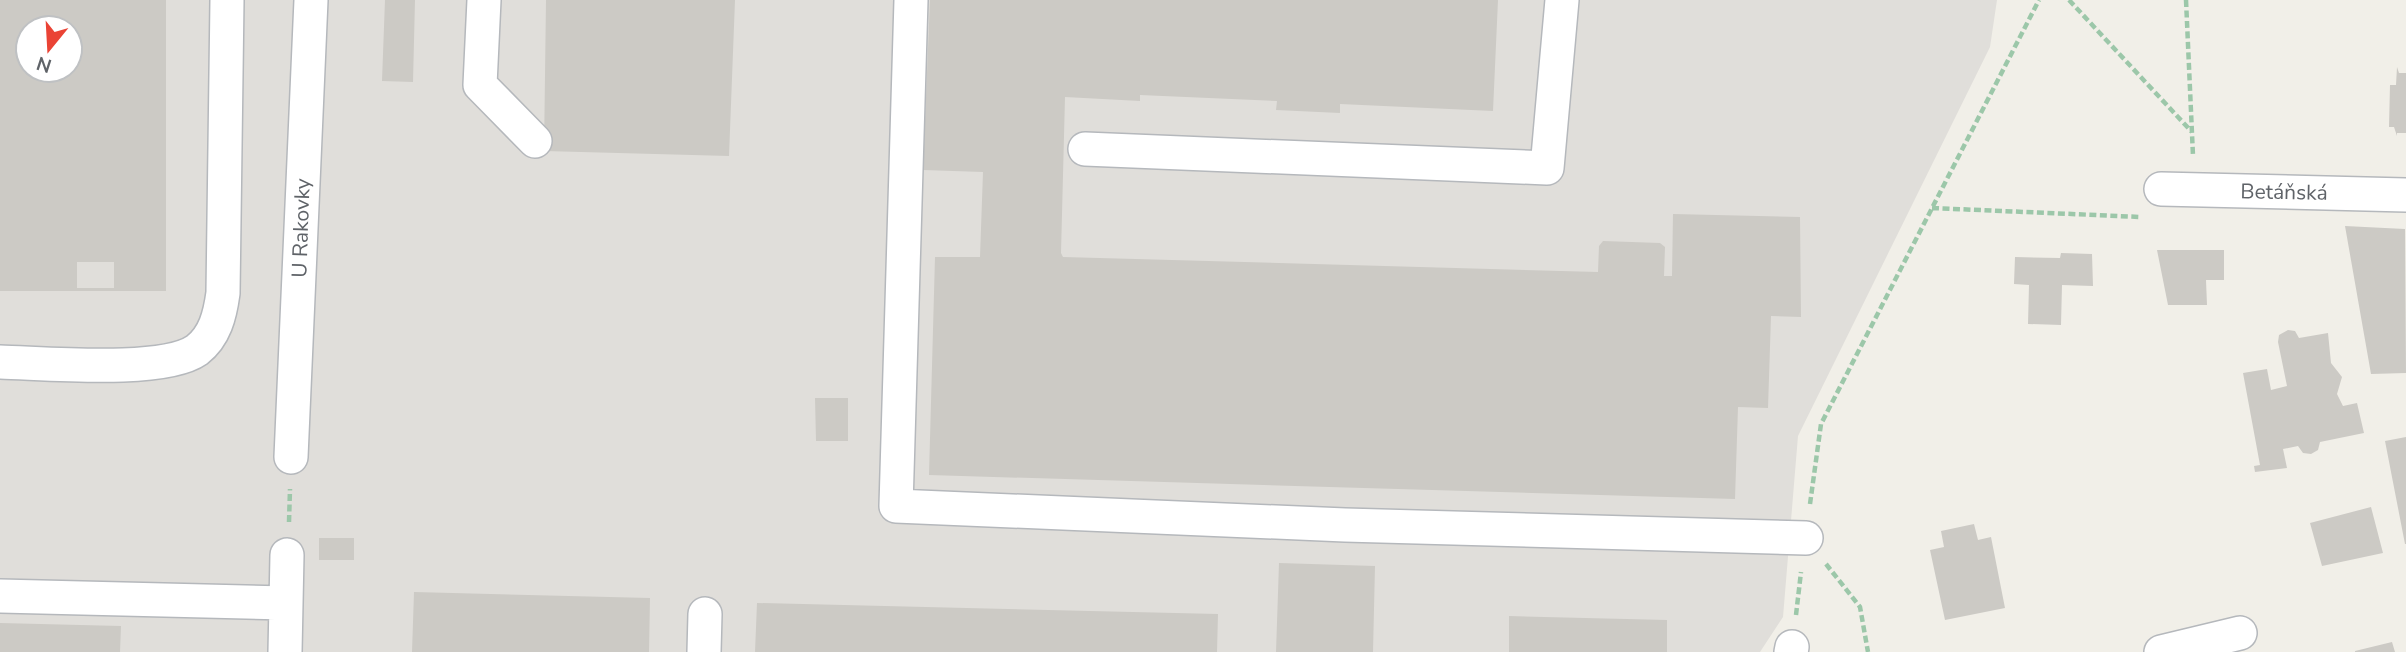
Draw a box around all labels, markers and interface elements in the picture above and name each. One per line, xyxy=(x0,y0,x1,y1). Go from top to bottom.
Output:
north arrow xyxy=(14,14,84,84)
text: N xyxy=(33,50,55,79)
street label: Betáňská xyxy=(2240,177,2328,207)
street label: U Rakovky xyxy=(285,178,317,278)

